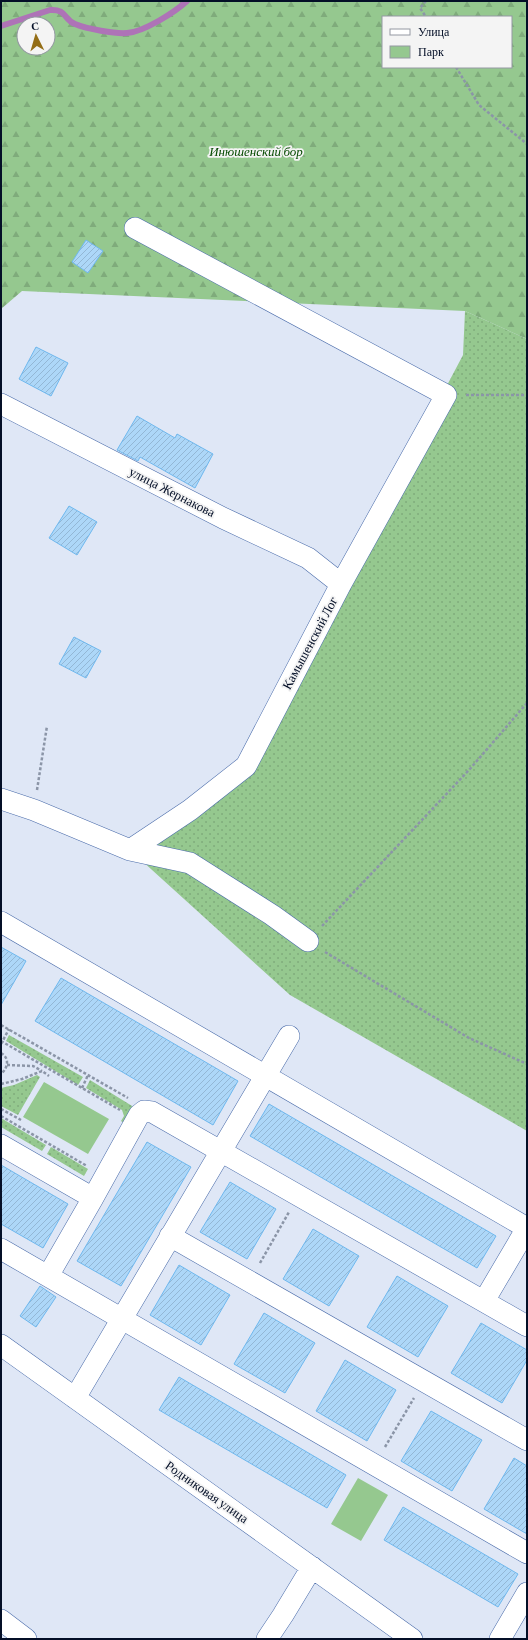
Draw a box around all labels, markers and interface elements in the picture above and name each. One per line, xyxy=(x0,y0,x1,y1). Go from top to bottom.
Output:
north arrow xyxy=(16,16,56,56)
legend xyxy=(382,16,512,68)
text: С xyxy=(31,20,40,32)
text: Улица xyxy=(418,25,450,39)
text: Парк xyxy=(418,45,444,59)
park label: Инюшенский бор xyxy=(208,144,303,159)
street label: улица Жернакова xyxy=(127,464,218,520)
street label: Камышенский Лог xyxy=(279,594,341,692)
street label: Родниковая улица xyxy=(163,1458,252,1526)

